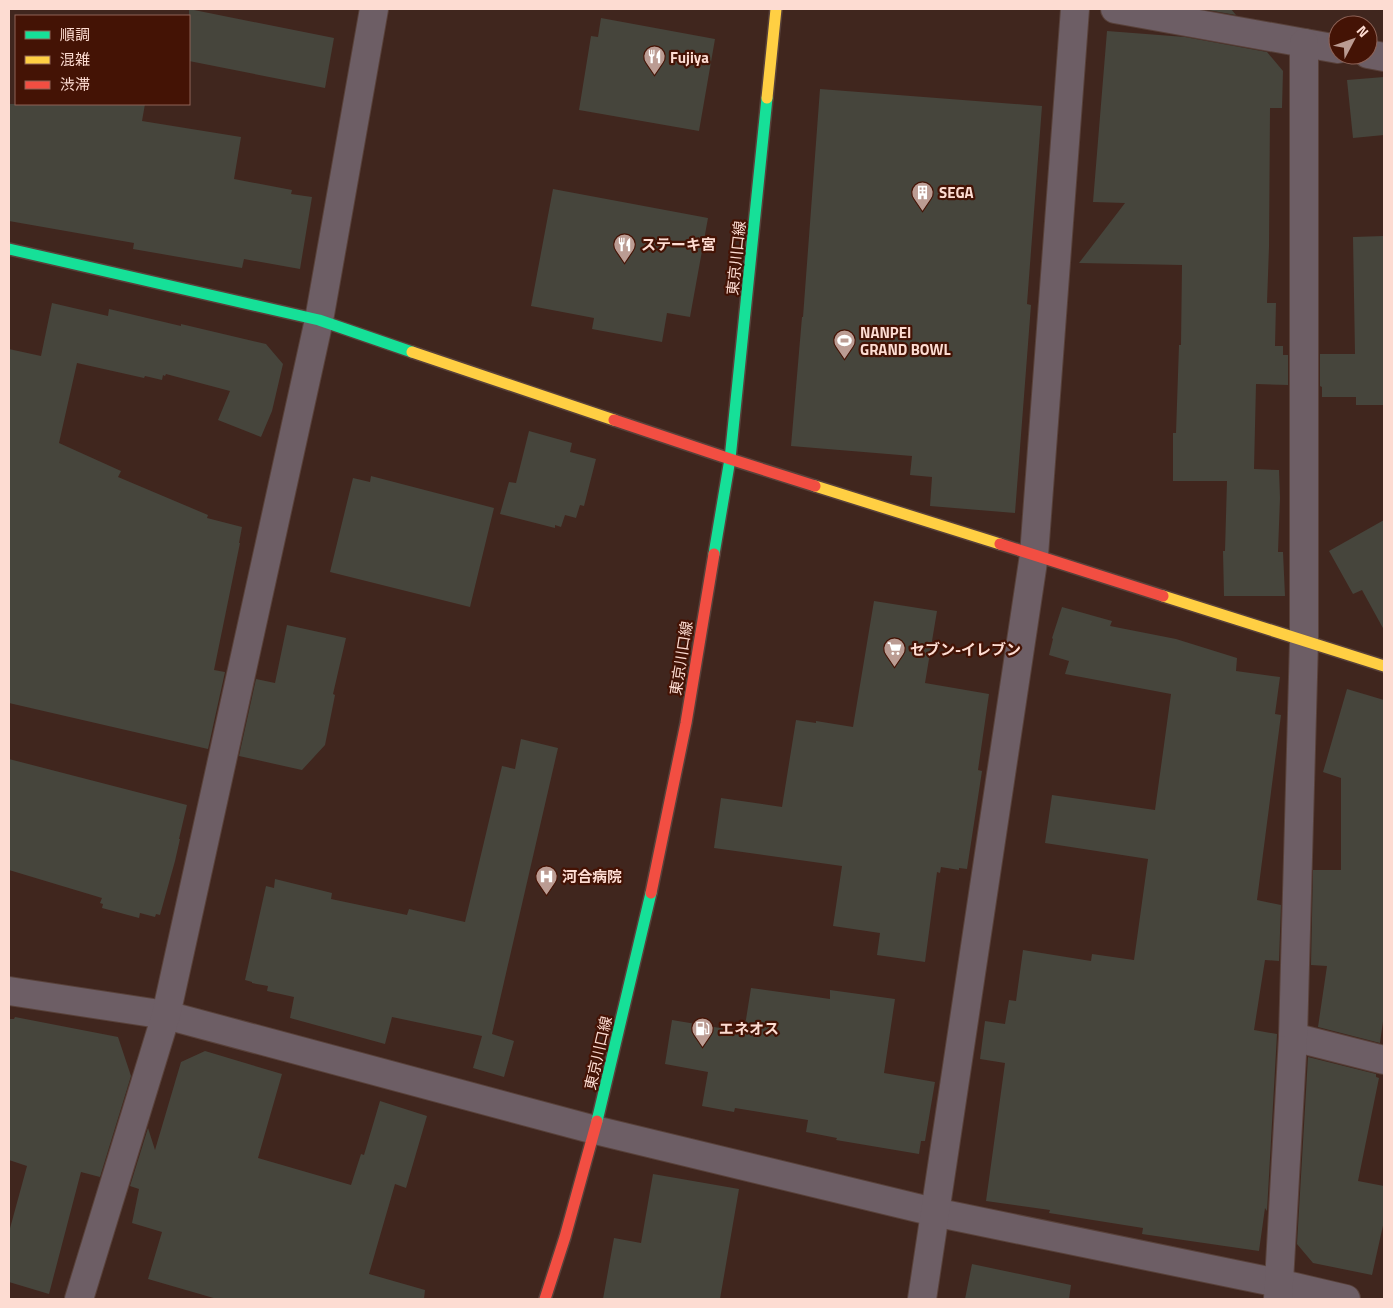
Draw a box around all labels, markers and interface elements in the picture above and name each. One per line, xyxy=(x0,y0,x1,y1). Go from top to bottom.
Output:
legend xyxy=(15,15,190,105)
north arrow xyxy=(1328,15,1378,65)
text: N xyxy=(1352,21,1374,42)
text: 順調 xyxy=(60,23,90,46)
restaurant icon: Fujiya xyxy=(642,45,666,76)
place label: Fujiya xyxy=(670,46,709,69)
text: 混雑 xyxy=(60,48,90,71)
text: 渋滞 xyxy=(60,73,90,96)
building icon: SEGA xyxy=(911,180,935,211)
place label: SEGA xyxy=(939,181,974,204)
street label: 東京川口線 xyxy=(721,219,751,297)
restaurant icon: ステーキ宮 xyxy=(613,232,637,263)
place label: ステーキ宮 xyxy=(641,233,716,256)
place label: NANPEI GRAND BOWL xyxy=(860,321,951,361)
sports icon: NANPEI GRAND BOWL xyxy=(832,329,856,360)
street label: 東京川口線 xyxy=(664,619,698,697)
supermarket icon: セブン-イレブン xyxy=(882,637,906,668)
place label: セブン-イレブン xyxy=(910,638,1021,661)
hospital icon: 河合病院 xyxy=(534,864,558,895)
place label: 河合病院 xyxy=(562,865,622,888)
street label: 東京川口線 xyxy=(578,1014,618,1092)
fuel station icon: エネオス xyxy=(691,1016,715,1047)
place label: エネオス xyxy=(719,1017,779,1040)

